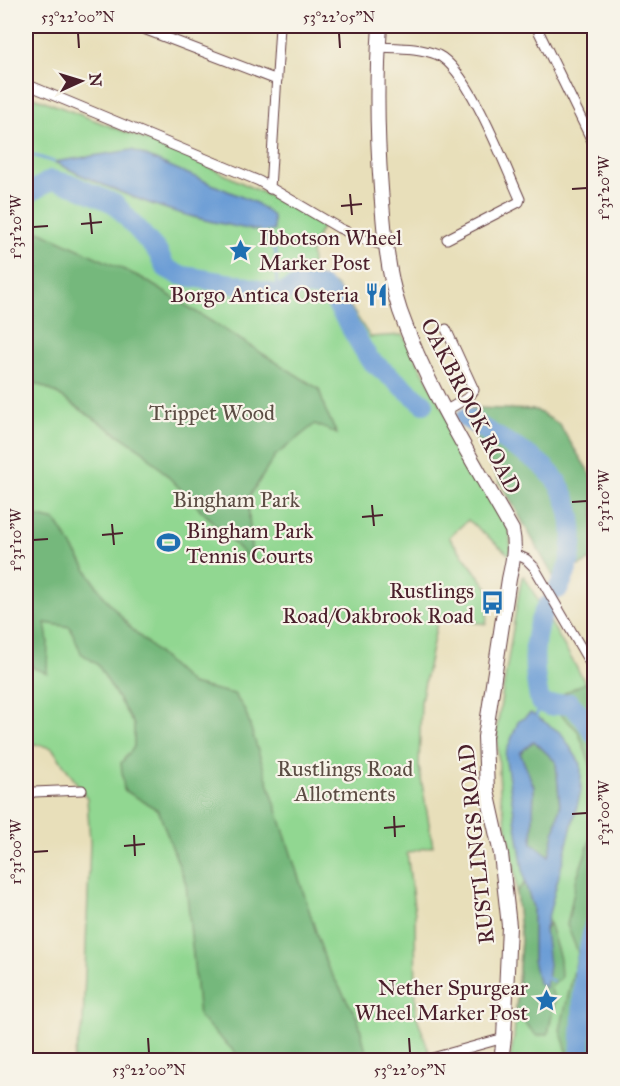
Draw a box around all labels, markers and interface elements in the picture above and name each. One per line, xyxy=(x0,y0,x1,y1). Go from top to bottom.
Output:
text: 53°22'00"N xyxy=(41,8,115,26)
text: 53°22'05"N xyxy=(303,8,375,26)
north arrow xyxy=(51,51,111,111)
text: N xyxy=(86,73,105,88)
text: 1°31'20"W xyxy=(595,155,613,220)
text: 1°31'20"W xyxy=(7,194,25,259)
place label: Ibbotson Wheel Marker Post xyxy=(259,224,402,276)
place icon: Ibbotson Wheel Marker Post xyxy=(228,237,254,263)
place label: Borgo Antica Osteria xyxy=(170,281,360,308)
restaurant icon: Borgo Antica Osteria xyxy=(364,281,390,307)
street label: OAKBROOK ROAD xyxy=(415,314,527,498)
park label: Trippet Wood xyxy=(149,399,275,426)
text: 1°31'10"W xyxy=(595,469,613,532)
park label: Bingham Park xyxy=(172,486,300,513)
text: 1°31'10"W xyxy=(7,508,25,571)
place label: Bingham Park Tennis Courts xyxy=(186,517,314,569)
sports icon: Bingham Park Tennis Courts xyxy=(155,530,181,556)
place label: Rustlings Road/Oakbrook Road xyxy=(282,577,474,629)
bus stop icon: Rustlings Road/Oakbrook Road xyxy=(479,590,505,616)
street label: RUSTLINGS ROAD xyxy=(452,743,500,945)
park label: Rustlings Road Allotments xyxy=(277,755,413,807)
text: 1°31'00"W xyxy=(595,779,613,846)
text: 1°31'00"W xyxy=(7,818,25,885)
place label: Nether Spurgear Wheel Marker Post xyxy=(354,974,529,1026)
place icon: Nether Spurgear Wheel Marker Post xyxy=(533,987,559,1013)
text: 53°22'00"N xyxy=(112,1061,186,1079)
text: 53°22'05"N xyxy=(374,1061,446,1079)

